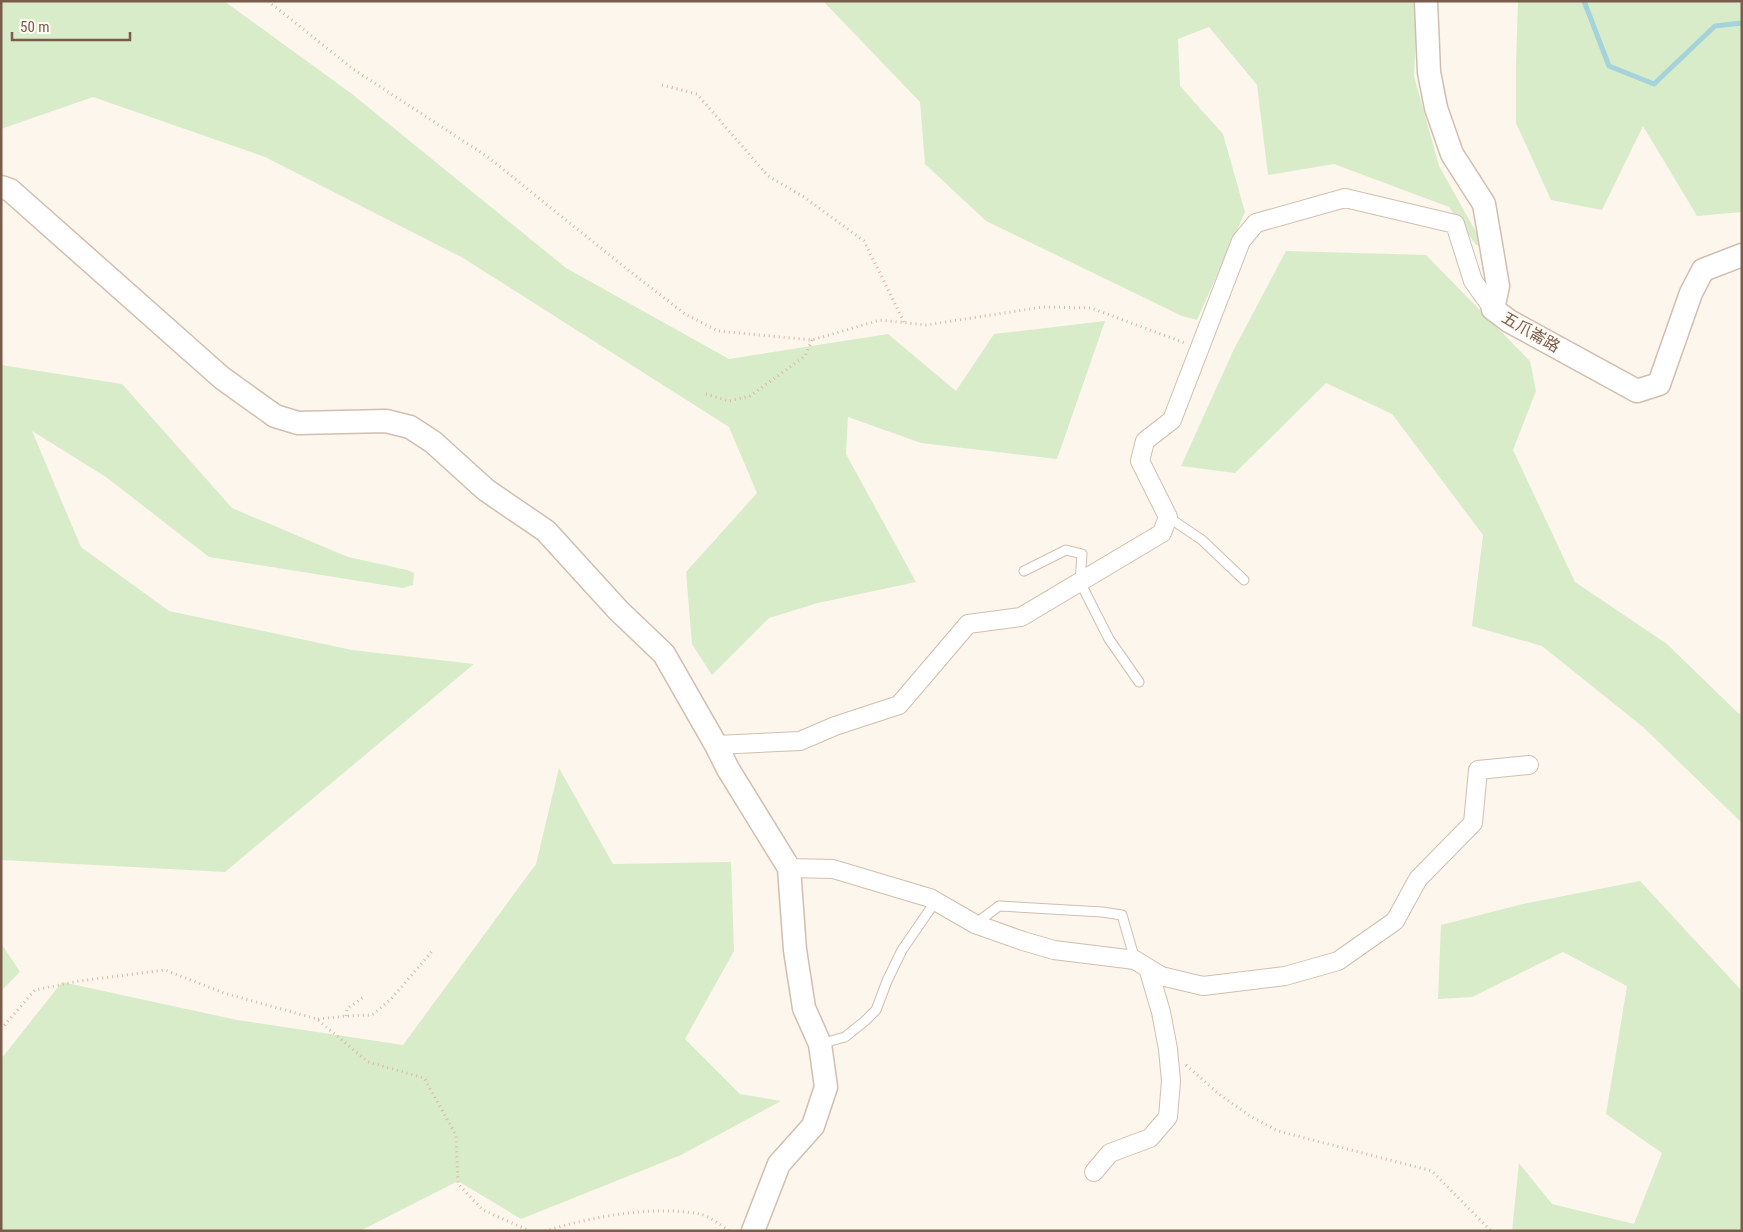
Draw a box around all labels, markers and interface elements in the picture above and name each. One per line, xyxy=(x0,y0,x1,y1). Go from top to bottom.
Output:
scale bar xyxy=(12,10,130,42)
text: 50 m xyxy=(20,18,50,36)
street label: 五爪崙路 xyxy=(1499,308,1563,356)

